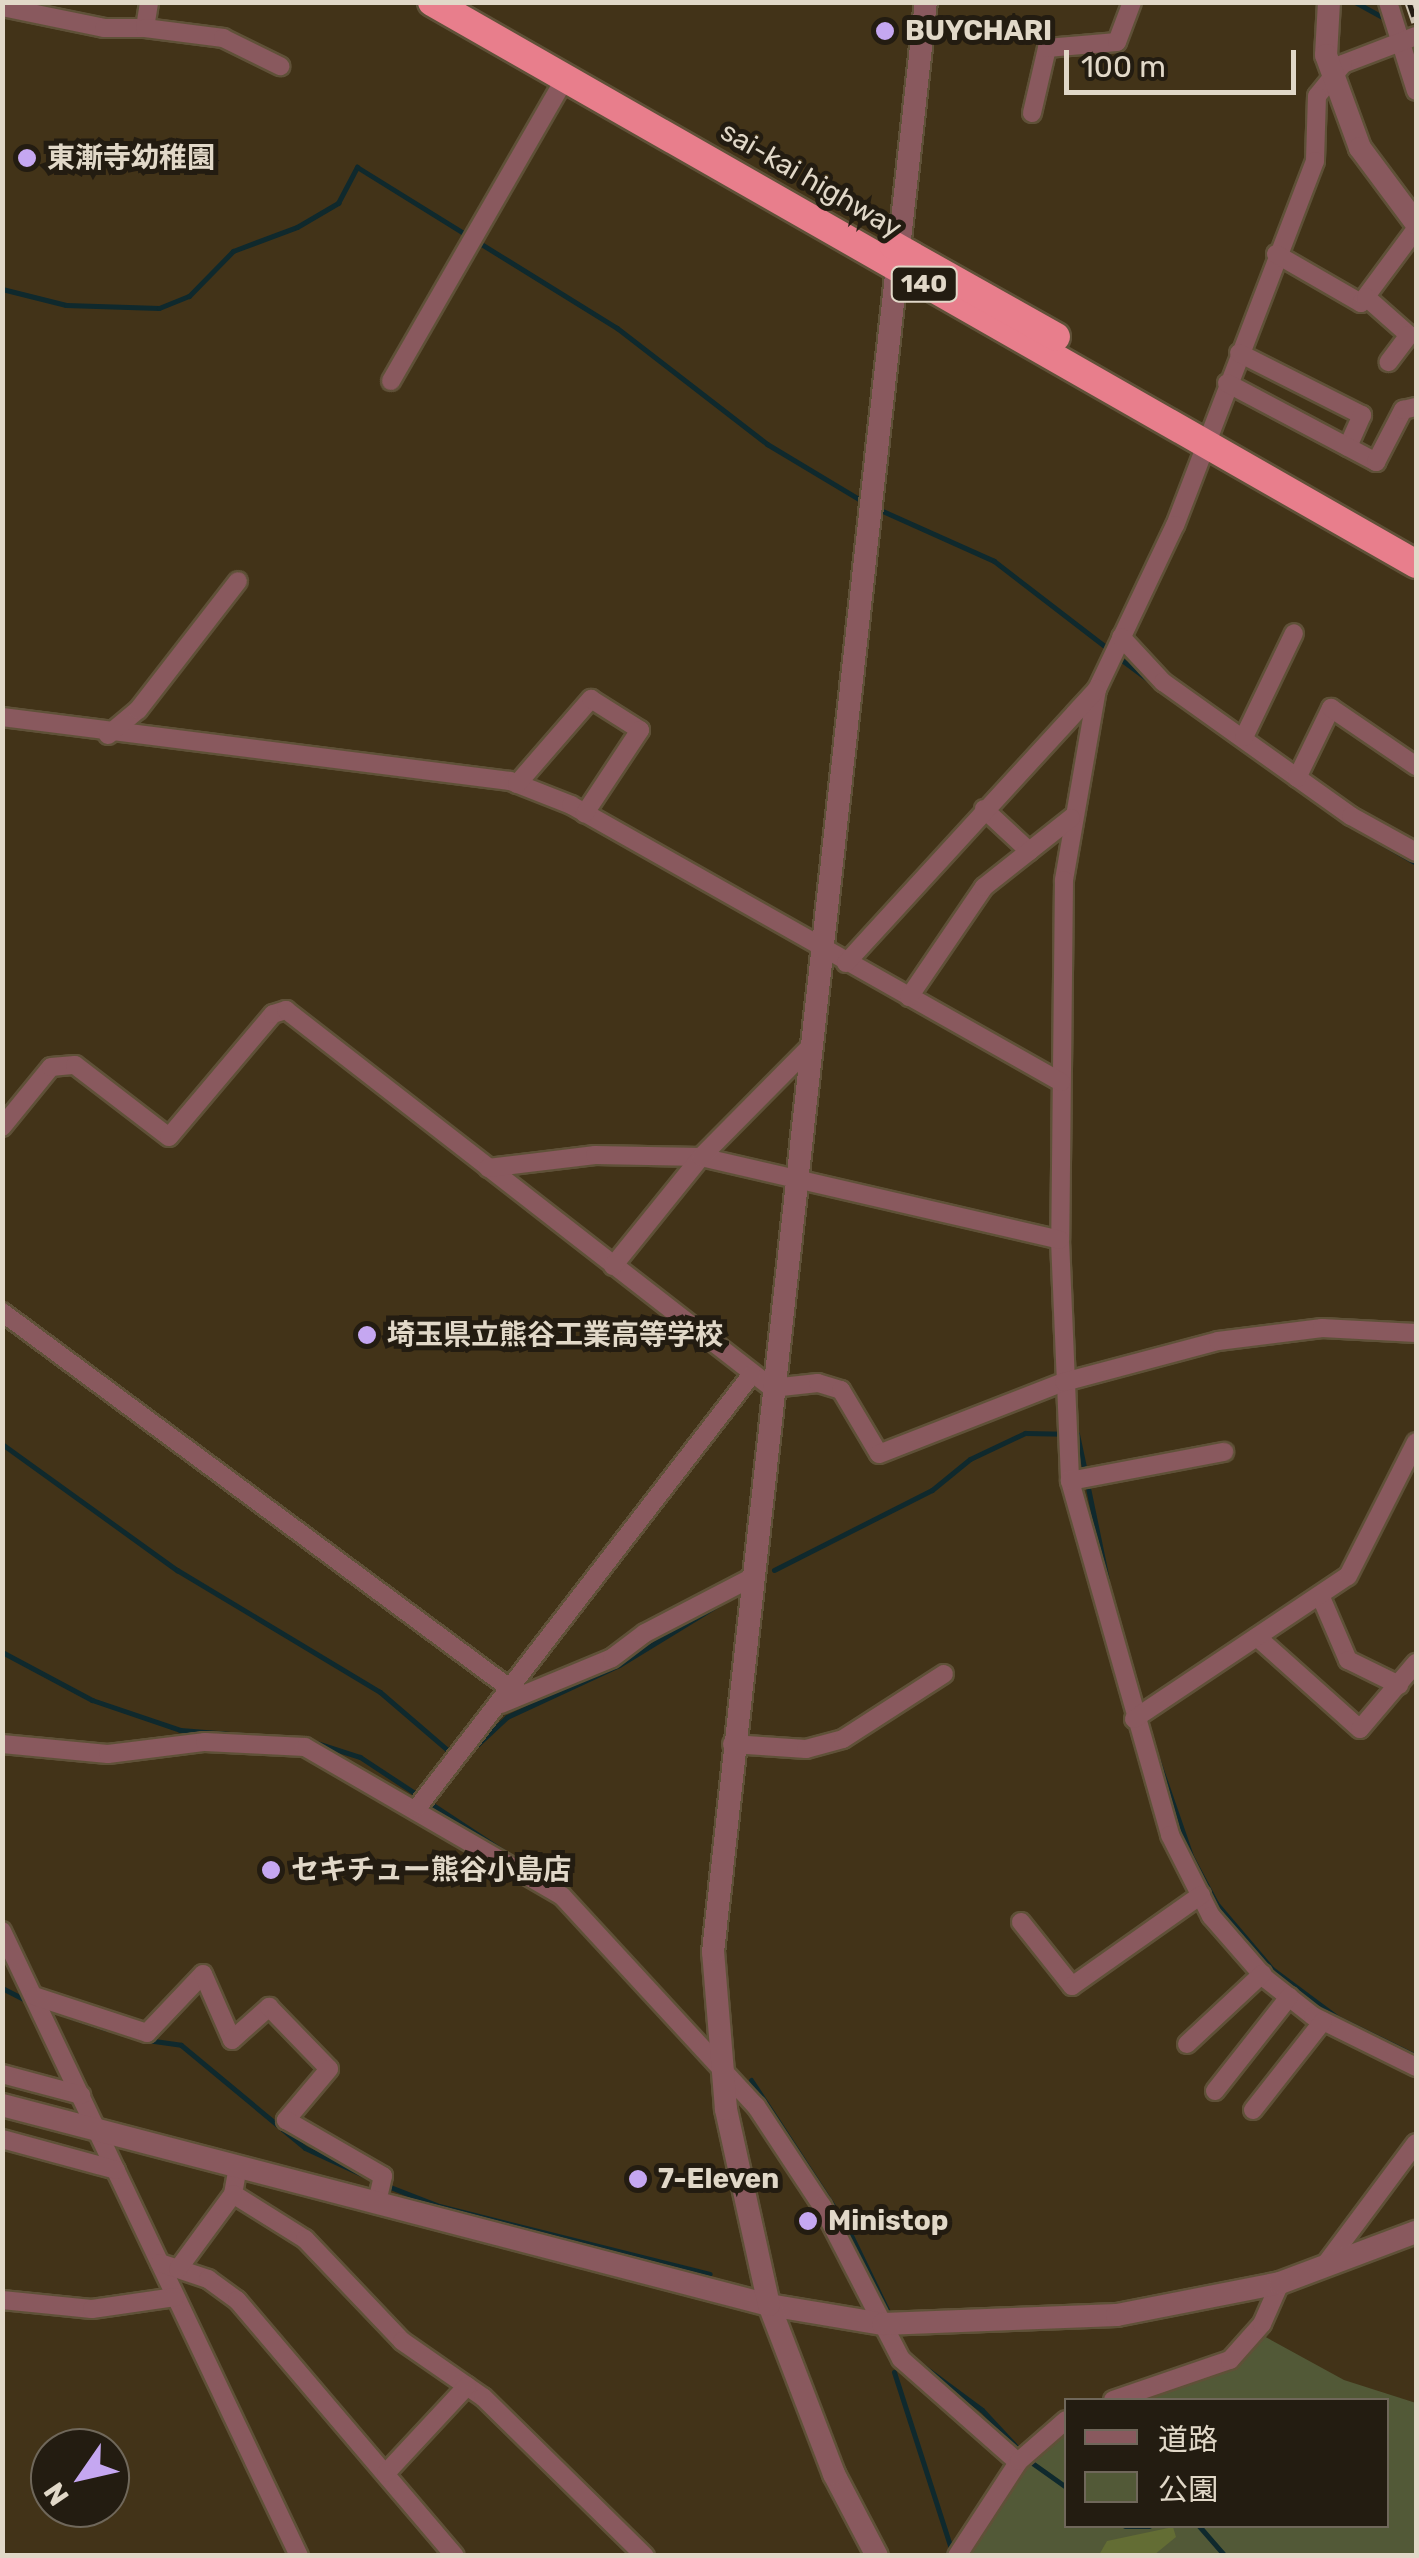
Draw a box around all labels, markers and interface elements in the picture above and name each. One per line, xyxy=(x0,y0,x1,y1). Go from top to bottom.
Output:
place label: BUYCHARI xyxy=(905,14,1052,48)
marker: BUYCHARI xyxy=(874,20,896,42)
scale bar xyxy=(1069,30,1302,92)
text: 100 m xyxy=(1081,49,1166,85)
street label: sai-kai highway xyxy=(715,115,907,245)
place label: 東漸寺幼稚園 xyxy=(47,141,215,175)
marker: 東漸寺幼稚園 xyxy=(16,147,38,169)
road number: 140 xyxy=(889,264,959,304)
place label: 埼玉県立熊谷工業高等学校 xyxy=(387,1318,723,1352)
marker: 埼玉県立熊谷工業高等学校 xyxy=(356,1324,378,1346)
place label: セキチュー熊谷小島店 xyxy=(291,1853,571,1887)
marker: セキチュー熊谷小島店 xyxy=(260,1859,282,1881)
place label: 7-Eleven xyxy=(658,2162,779,2196)
marker: 7-Eleven xyxy=(627,2168,649,2190)
place label: Ministop xyxy=(828,2204,948,2238)
marker: Ministop xyxy=(797,2210,819,2232)
legend xyxy=(1064,2398,1389,2528)
text: 道路 xyxy=(1158,2422,1218,2458)
north arrow xyxy=(30,2428,130,2528)
text: 公園 xyxy=(1158,2472,1218,2508)
text: N xyxy=(37,2476,76,2512)

